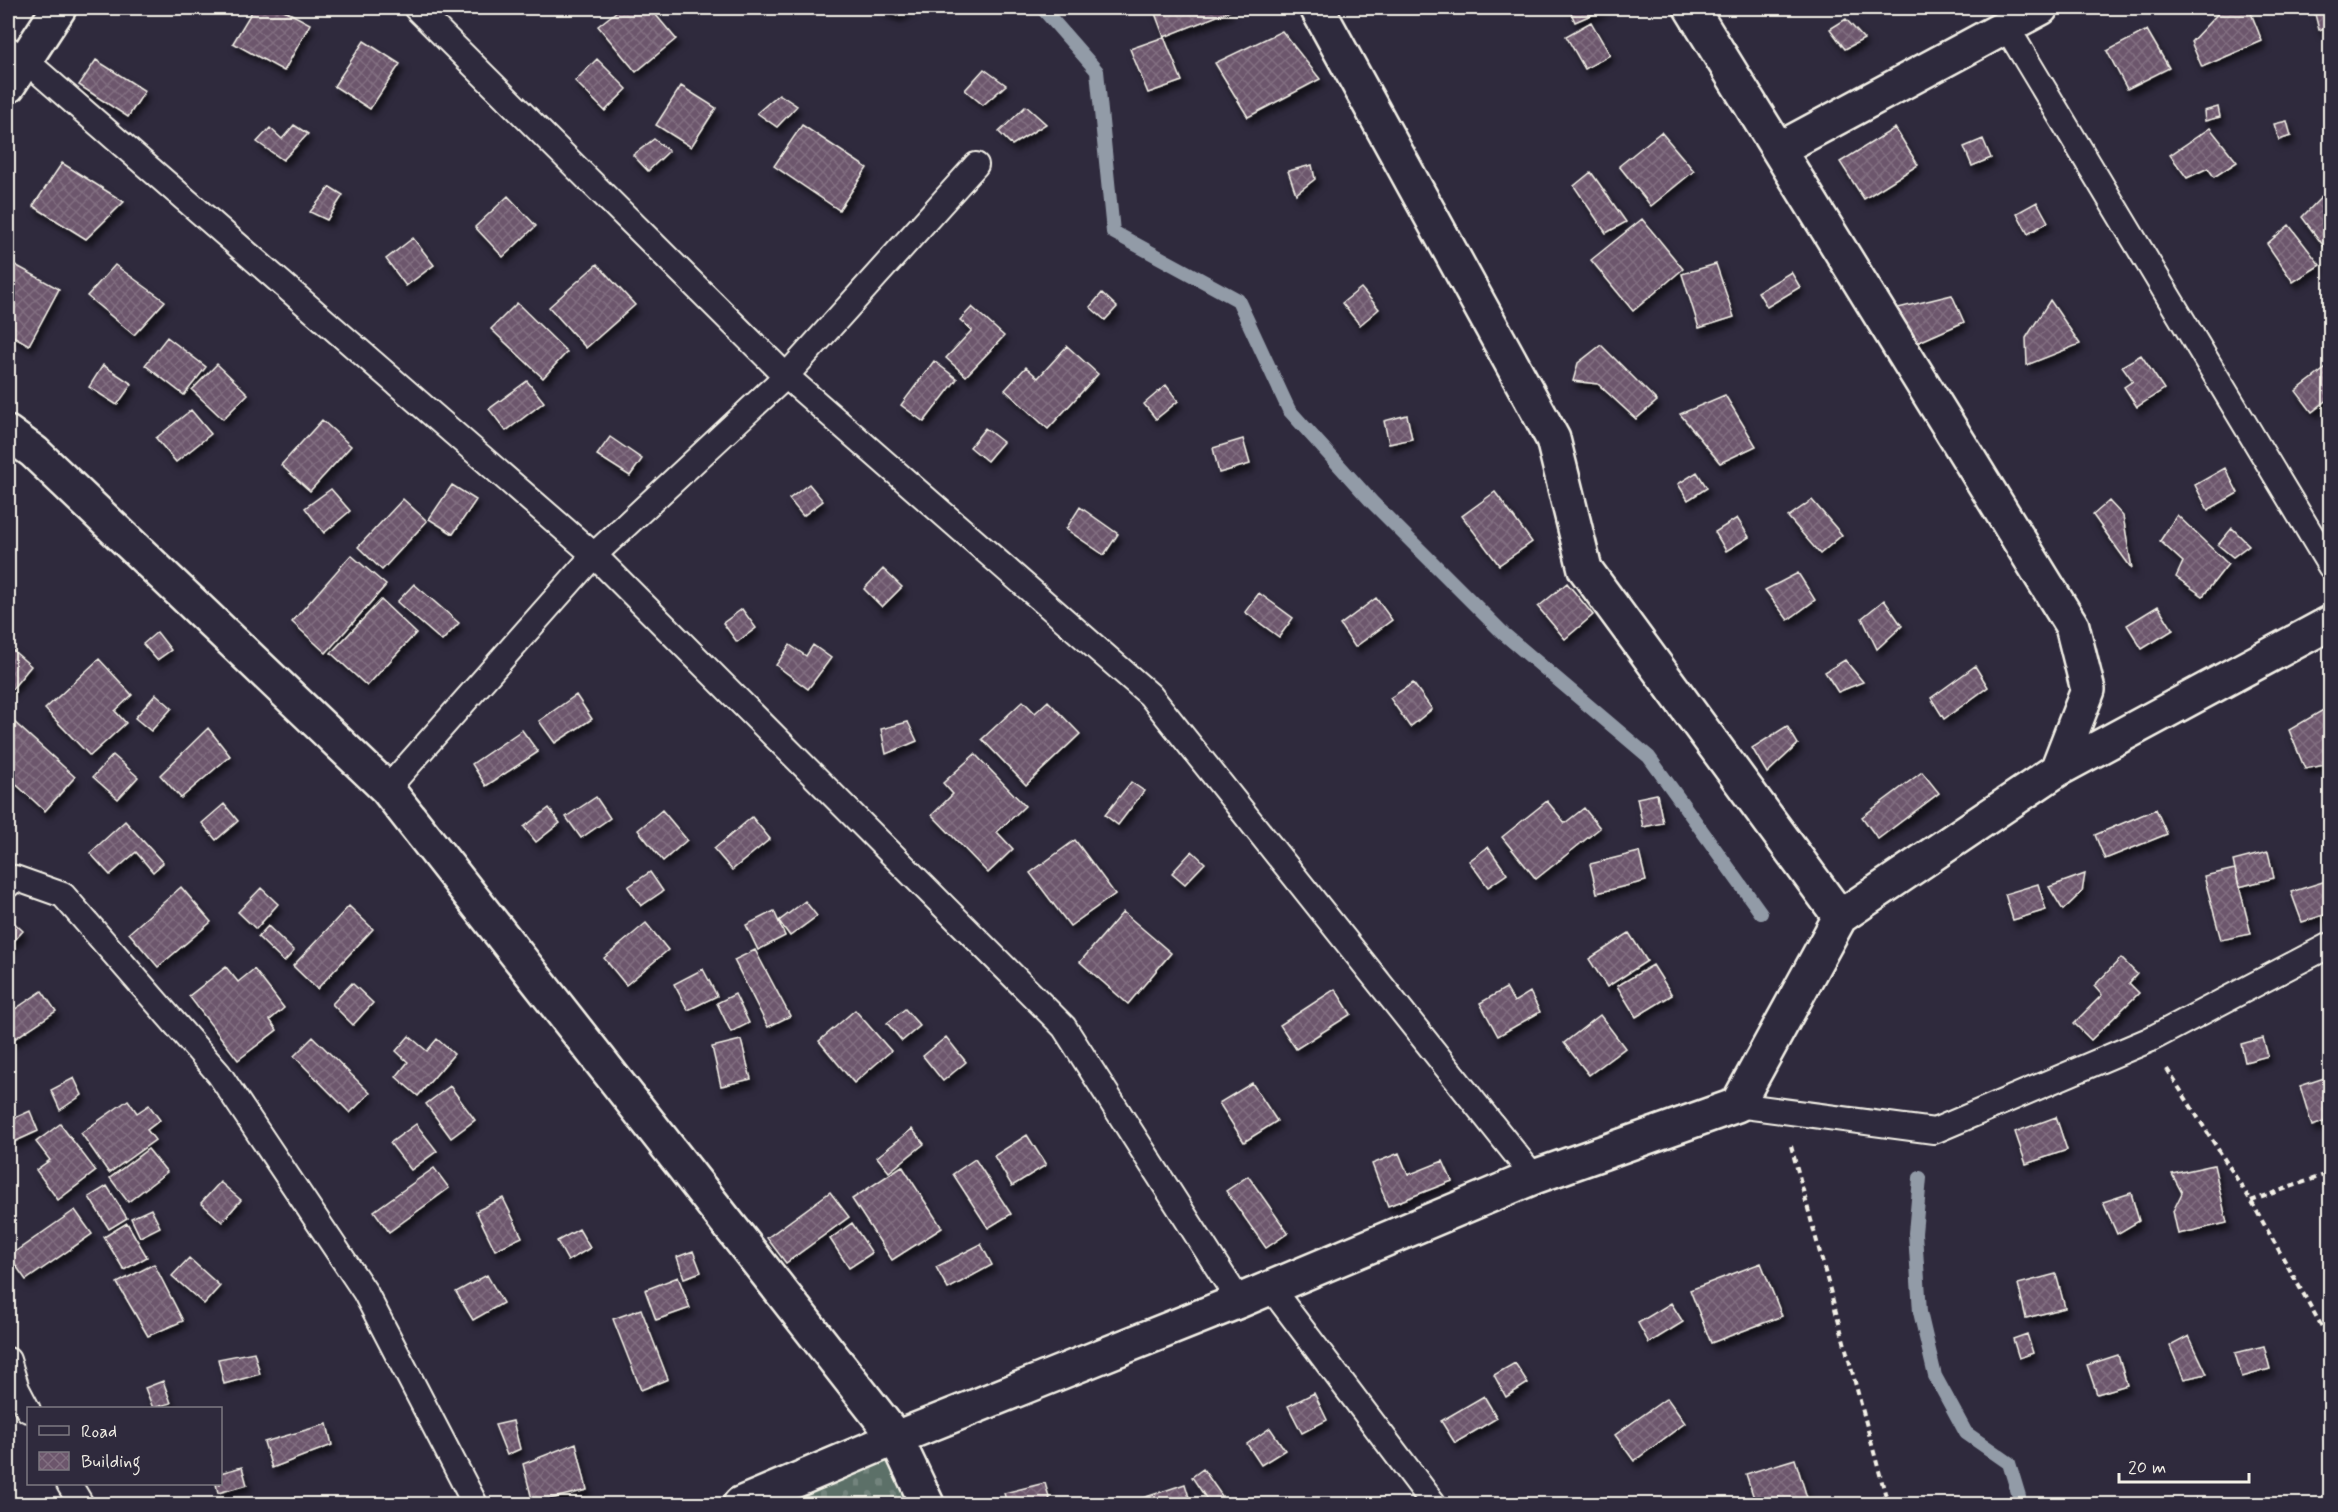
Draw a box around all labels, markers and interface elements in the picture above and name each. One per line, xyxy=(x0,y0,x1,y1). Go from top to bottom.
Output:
legend xyxy=(27,1407,222,1485)
text: Road xyxy=(81,1420,117,1444)
scale bar xyxy=(2119,1446,2250,1484)
text: Building xyxy=(81,1450,141,1476)
text: 20 m xyxy=(2128,1456,2166,1480)

